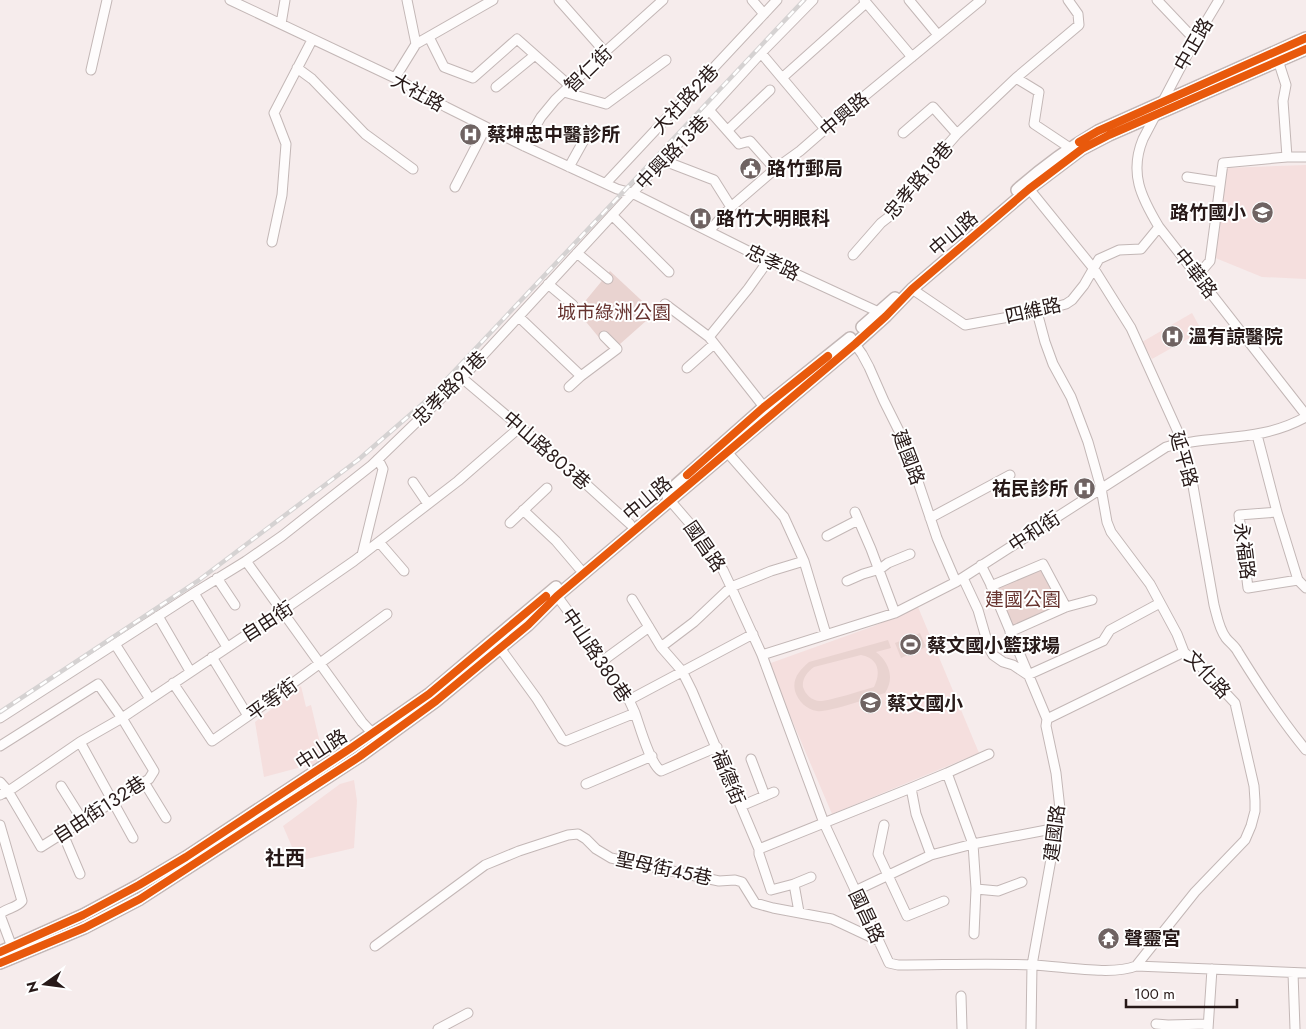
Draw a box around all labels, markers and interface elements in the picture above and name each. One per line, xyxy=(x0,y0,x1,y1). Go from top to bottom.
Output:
street label: 中正路 xyxy=(1167,13,1219,76)
street label: 智仁街 xyxy=(558,40,618,99)
street label: 大社路2巷 xyxy=(646,58,725,140)
street label: 大社路 xyxy=(386,67,449,118)
street label: 中興路 xyxy=(814,86,875,143)
street label: 中興路13巷 xyxy=(630,109,715,196)
place label: 蔡坤忠中醫診所 xyxy=(487,121,620,148)
hospital icon: 蔡坤忠中醫診所 xyxy=(459,122,483,146)
street label: 忠孝路18巷 xyxy=(878,135,959,225)
place label: 路竹郵局 xyxy=(767,155,843,182)
public building icon: 路竹郵局 xyxy=(739,156,763,180)
place label: 路竹國小 xyxy=(1170,199,1246,226)
school or university icon: 路竹國小 xyxy=(1250,200,1274,224)
street label: 中山路 xyxy=(923,204,984,262)
place label: 路竹大明眼科 xyxy=(716,205,830,232)
hospital icon: 路竹大明眼科 xyxy=(688,206,712,230)
street label: 忠孝路 xyxy=(741,238,804,287)
street label: 中華路 xyxy=(1167,243,1224,304)
street label: 四維路 xyxy=(1002,291,1064,330)
park label: 城市綠洲公園 xyxy=(557,299,671,326)
place label: 溫有諒醫院 xyxy=(1188,323,1283,350)
hospital icon: 溫有諒醫院 xyxy=(1160,324,1184,348)
street label: 忠孝路91巷 xyxy=(406,345,493,432)
street label: 中山路803巷 xyxy=(497,405,596,496)
street label: 建國路 xyxy=(886,426,931,489)
street label: 延平路 xyxy=(1163,428,1204,490)
street label: 中山路 xyxy=(617,470,678,527)
place label: 祐民診所 xyxy=(992,475,1068,502)
hospital icon: 祐民診所 xyxy=(1072,476,1096,500)
street label: 中和街 xyxy=(1003,505,1066,558)
street label: 國昌路 xyxy=(677,515,732,577)
street label: 永福路 xyxy=(1228,521,1261,581)
park label: 建國公園 xyxy=(985,586,1061,613)
street label: 自由街 xyxy=(236,595,299,648)
street label: 中山路380巷 xyxy=(555,603,638,708)
place label: 蔡文國小籃球場 xyxy=(927,632,1060,659)
sports icon: 蔡文國小籃球場 xyxy=(899,633,923,657)
street label: 文化路 xyxy=(1178,644,1237,704)
street label: 平等街 xyxy=(241,672,303,727)
place label: 蔡文國小 xyxy=(887,690,963,717)
school or university icon: 蔡文國小 xyxy=(859,691,883,715)
street label: 中山路 xyxy=(290,723,353,776)
street label: 福德街 xyxy=(705,746,752,809)
street label: 自由街132巷 xyxy=(48,769,151,850)
street label: 建國路 xyxy=(1038,803,1071,863)
district label: 社西 xyxy=(265,844,305,873)
street label: 聖母街45巷 xyxy=(613,845,715,892)
street label: 國昌路 xyxy=(842,885,891,948)
place label: 聲靈宮 xyxy=(1124,925,1181,952)
temple icon: 聲靈宮 xyxy=(1096,926,1120,950)
north arrow xyxy=(20,959,70,1009)
scale bar xyxy=(1126,976,1237,1008)
text: N xyxy=(21,979,43,995)
text: 100 m xyxy=(1134,983,1175,1005)

